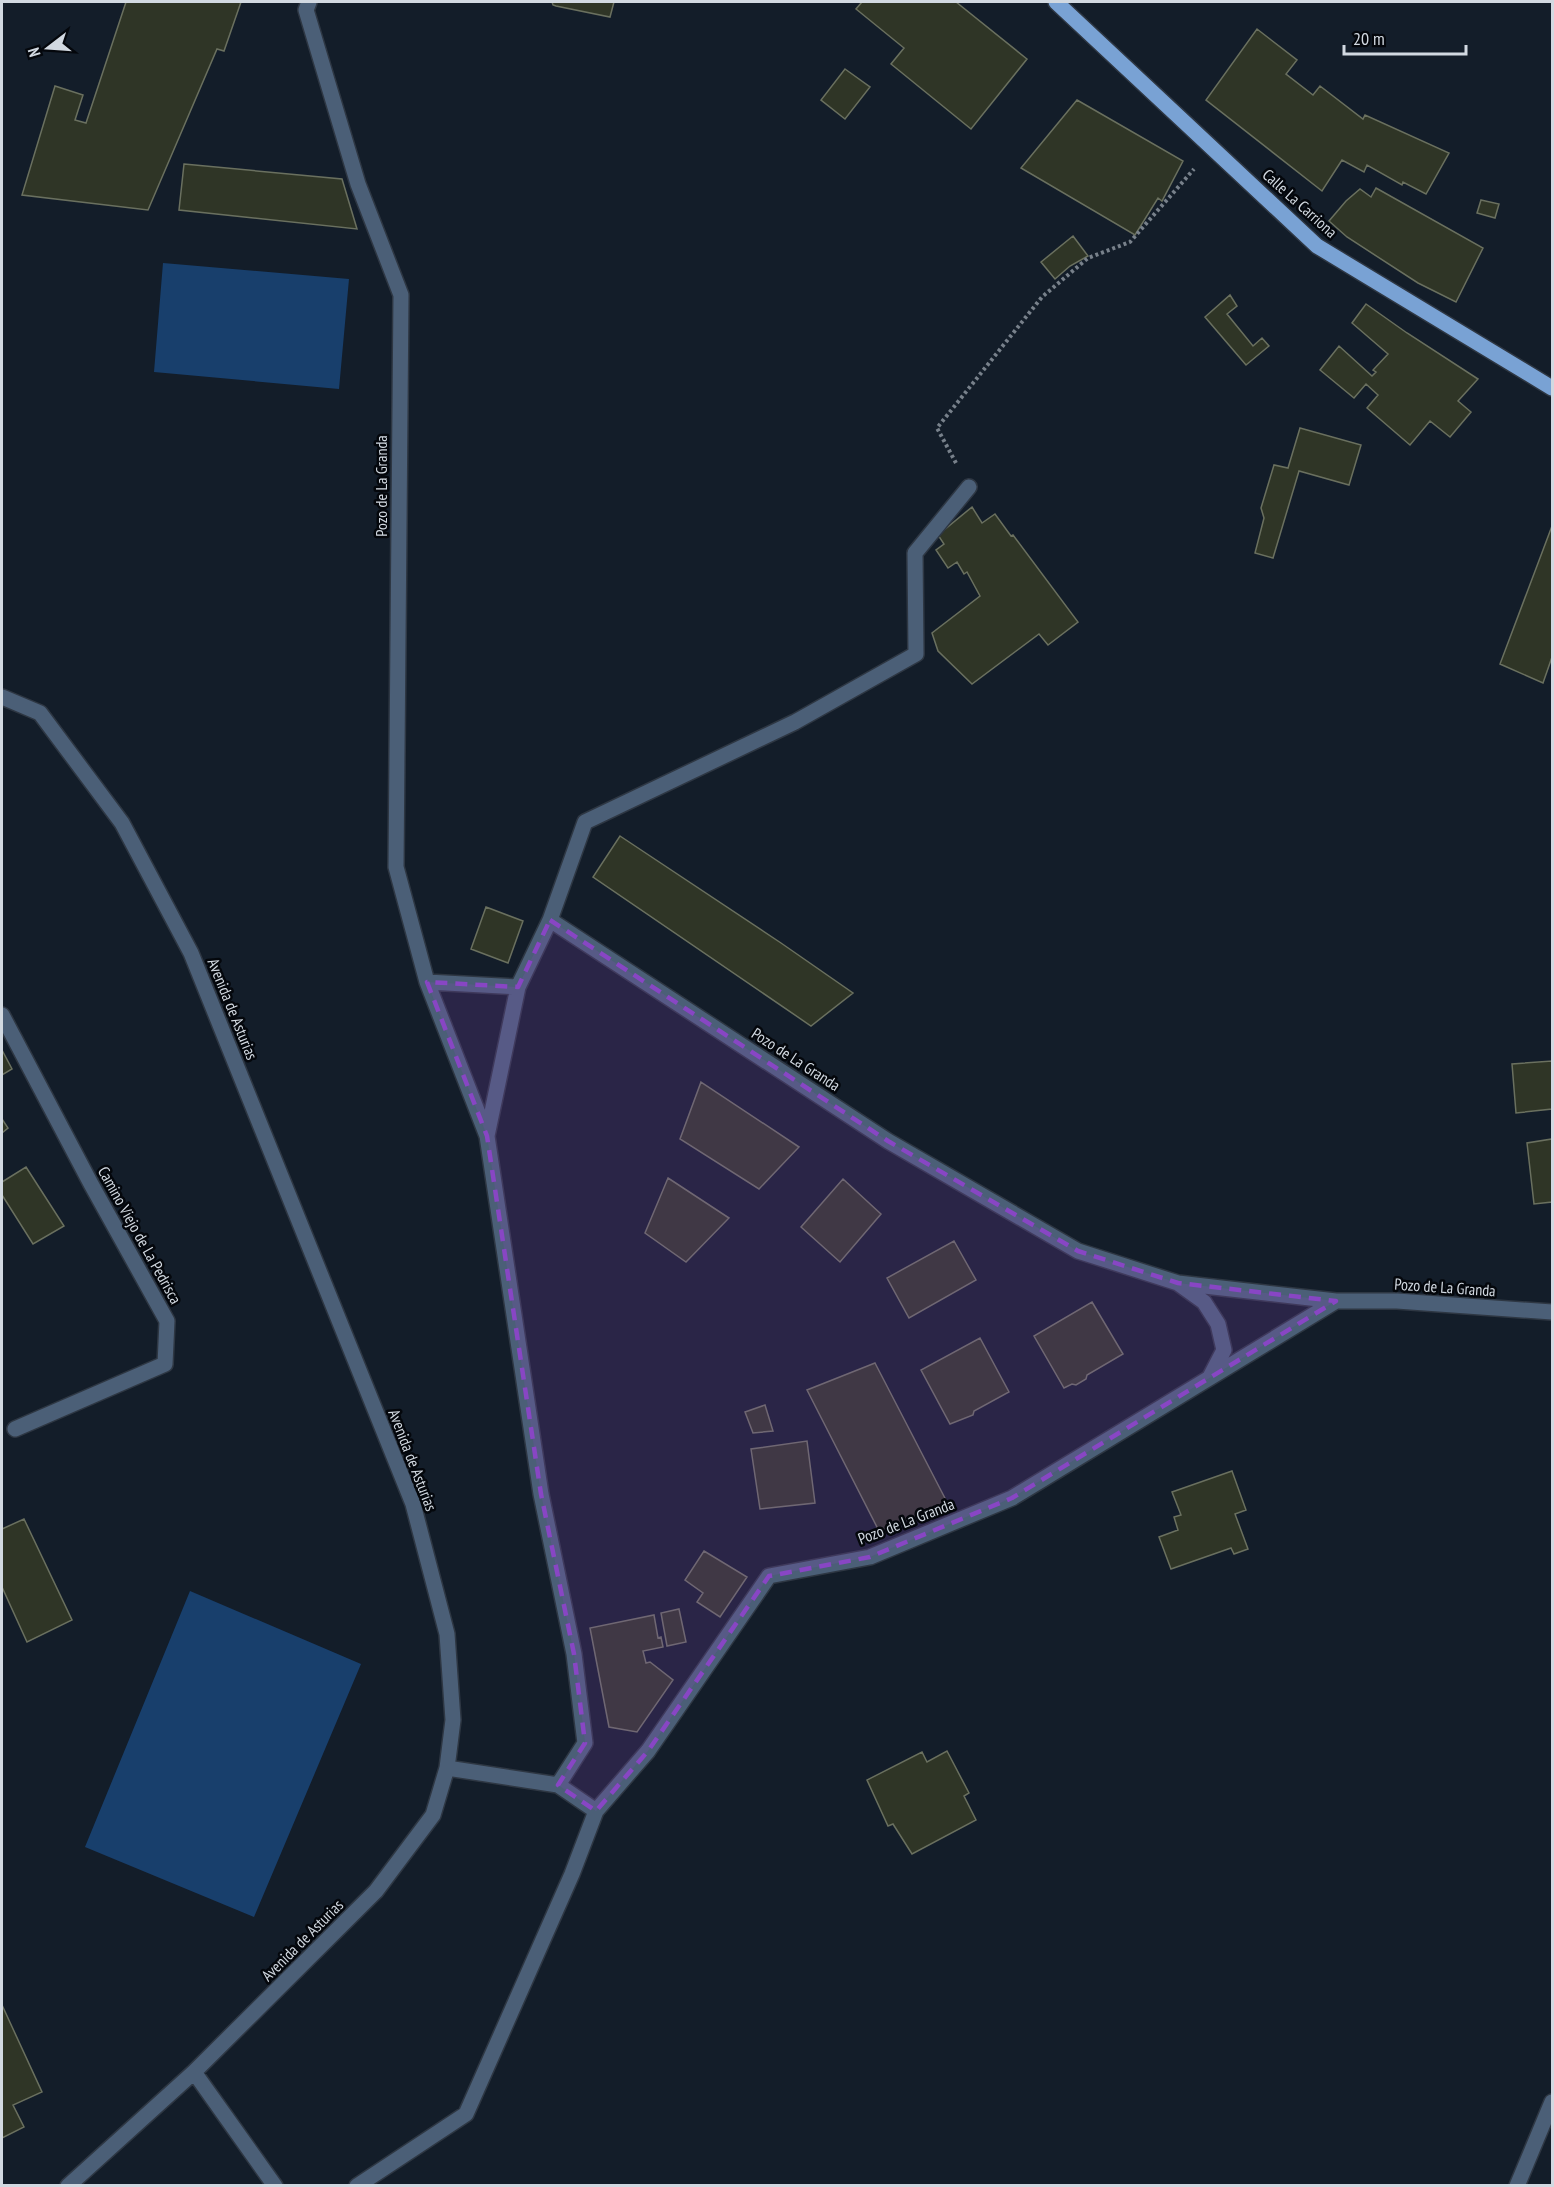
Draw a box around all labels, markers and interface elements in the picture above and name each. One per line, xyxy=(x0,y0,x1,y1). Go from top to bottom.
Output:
north arrow xyxy=(18,18,78,78)
scale bar xyxy=(1344,18,1466,56)
text: 20 m xyxy=(1353,27,1385,50)
text: N xyxy=(23,45,44,59)
street label: Calle La Carriona xyxy=(1259,164,1341,242)
street label: Pozo de La Granda xyxy=(371,435,391,537)
street label: Avenida de Asturias xyxy=(204,955,262,1063)
street label: Pozo de La Granda xyxy=(748,1023,844,1095)
street label: Camino Viejo de La Pedrisca xyxy=(94,1163,186,1307)
street label: Pozo de La Granda xyxy=(1394,1273,1496,1301)
street label: Avenida de Asturias xyxy=(384,1406,442,1514)
street label: Pozo de La Granda xyxy=(855,1493,957,1549)
street label: Avenida de Asturias xyxy=(257,1895,347,1985)

